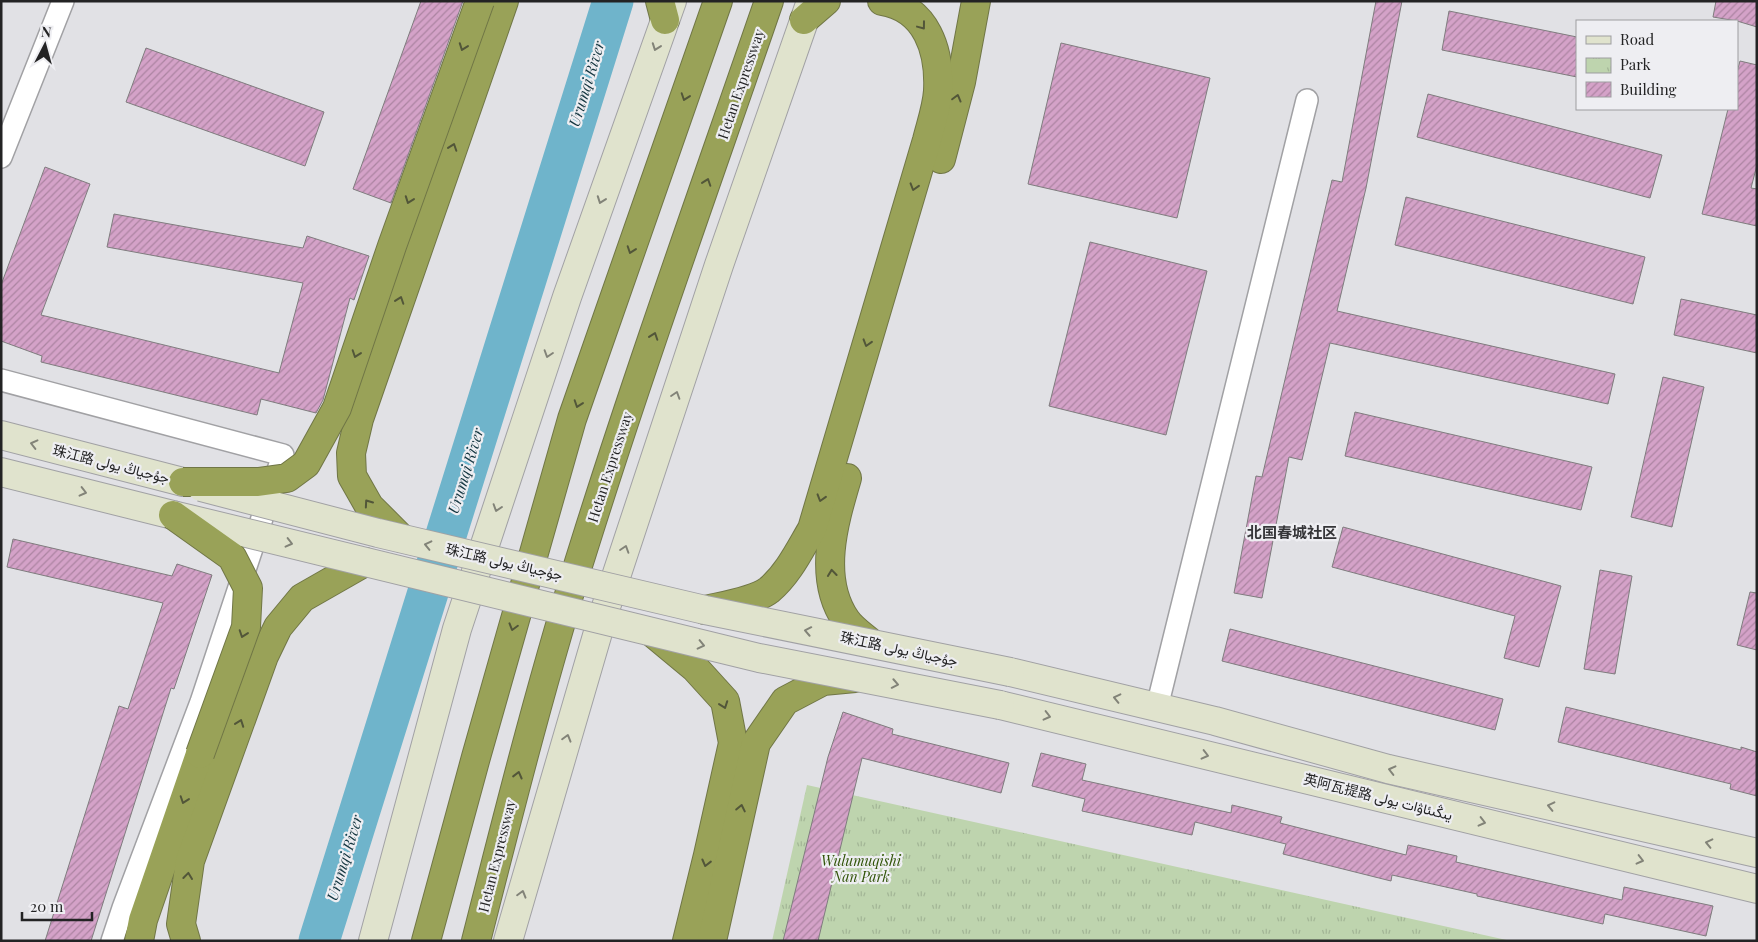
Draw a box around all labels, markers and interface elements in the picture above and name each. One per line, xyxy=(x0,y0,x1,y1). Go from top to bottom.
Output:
north arrow xyxy=(20,20,70,70)
one-way arrow xyxy=(916,20,925,30)
legend xyxy=(1576,20,1738,110)
text: N xyxy=(40,22,52,42)
street label: Hetan Expressway xyxy=(713,26,768,141)
text: Road xyxy=(1620,29,1654,49)
water label: Urumqi River xyxy=(564,38,609,129)
one-way arrow xyxy=(459,42,469,51)
one-way arrow xyxy=(652,42,662,51)
text: Park xyxy=(1620,54,1652,74)
text: Building xyxy=(1620,79,1677,99)
one-way arrow xyxy=(681,92,691,101)
one-way arrow xyxy=(951,93,962,102)
one-way arrow xyxy=(447,143,457,151)
one-way arrow xyxy=(701,178,711,187)
one-way arrow xyxy=(909,182,919,190)
one-way arrow xyxy=(405,195,415,204)
one-way arrow xyxy=(597,196,607,204)
one-way arrow xyxy=(627,245,637,254)
one-way arrow xyxy=(394,296,404,305)
one-way arrow xyxy=(648,332,658,340)
one-way arrow xyxy=(863,338,873,346)
one-way arrow xyxy=(351,349,361,357)
one-way arrow xyxy=(544,349,554,357)
one-way arrow xyxy=(670,391,680,399)
one-way arrow xyxy=(573,399,583,407)
street label: Hetan Expressway xyxy=(583,409,636,525)
water label: Urumqi River xyxy=(443,425,488,516)
one-way arrow xyxy=(29,439,38,450)
street label: 珠江路 جۇجياڭ يولى xyxy=(51,440,171,487)
one-way arrow xyxy=(78,486,87,497)
one-way arrow xyxy=(816,494,826,502)
one-way arrow xyxy=(365,499,374,509)
one-way arrow xyxy=(493,503,503,512)
district label: 北国春城社区 xyxy=(1247,522,1337,542)
one-way arrow xyxy=(284,537,293,548)
street label: 珠江路 جۇجياڭ يولى xyxy=(444,539,564,584)
one-way arrow xyxy=(424,540,432,551)
one-way arrow xyxy=(619,545,629,554)
one-way arrow xyxy=(827,569,838,577)
one-way arrow xyxy=(508,623,519,631)
one-way arrow xyxy=(804,626,813,636)
street label: 珠江路 جۇجياڭ يولى xyxy=(839,627,960,670)
one-way arrow xyxy=(239,629,249,638)
one-way arrow xyxy=(697,639,706,650)
one-way arrow xyxy=(890,678,899,688)
one-way arrow xyxy=(1112,693,1121,704)
one-way arrow xyxy=(719,700,729,709)
one-way arrow xyxy=(1043,710,1052,721)
one-way arrow xyxy=(234,719,244,728)
one-way arrow xyxy=(562,734,572,742)
one-way arrow xyxy=(1200,749,1208,759)
one-way arrow xyxy=(1388,765,1397,776)
street label: 英阿瓦提路 يىڭىئاۋات يولى xyxy=(1302,769,1455,824)
one-way arrow xyxy=(512,770,523,779)
one-way arrow xyxy=(180,795,190,804)
street label: Hetan Expressway xyxy=(473,798,520,914)
one-way arrow xyxy=(1546,801,1555,812)
one-way arrow xyxy=(735,803,746,812)
water label: Urumqi River xyxy=(322,812,367,903)
one-way arrow xyxy=(1477,816,1486,827)
one-way arrow xyxy=(1705,838,1714,849)
park label: Wulumuqishi Nan Park xyxy=(821,851,902,886)
one-way arrow xyxy=(1635,854,1644,865)
one-way arrow xyxy=(701,859,712,868)
one-way arrow xyxy=(182,871,193,879)
scale bar xyxy=(22,890,92,922)
one-way arrow xyxy=(516,890,526,899)
text: 20 m xyxy=(30,896,64,916)

